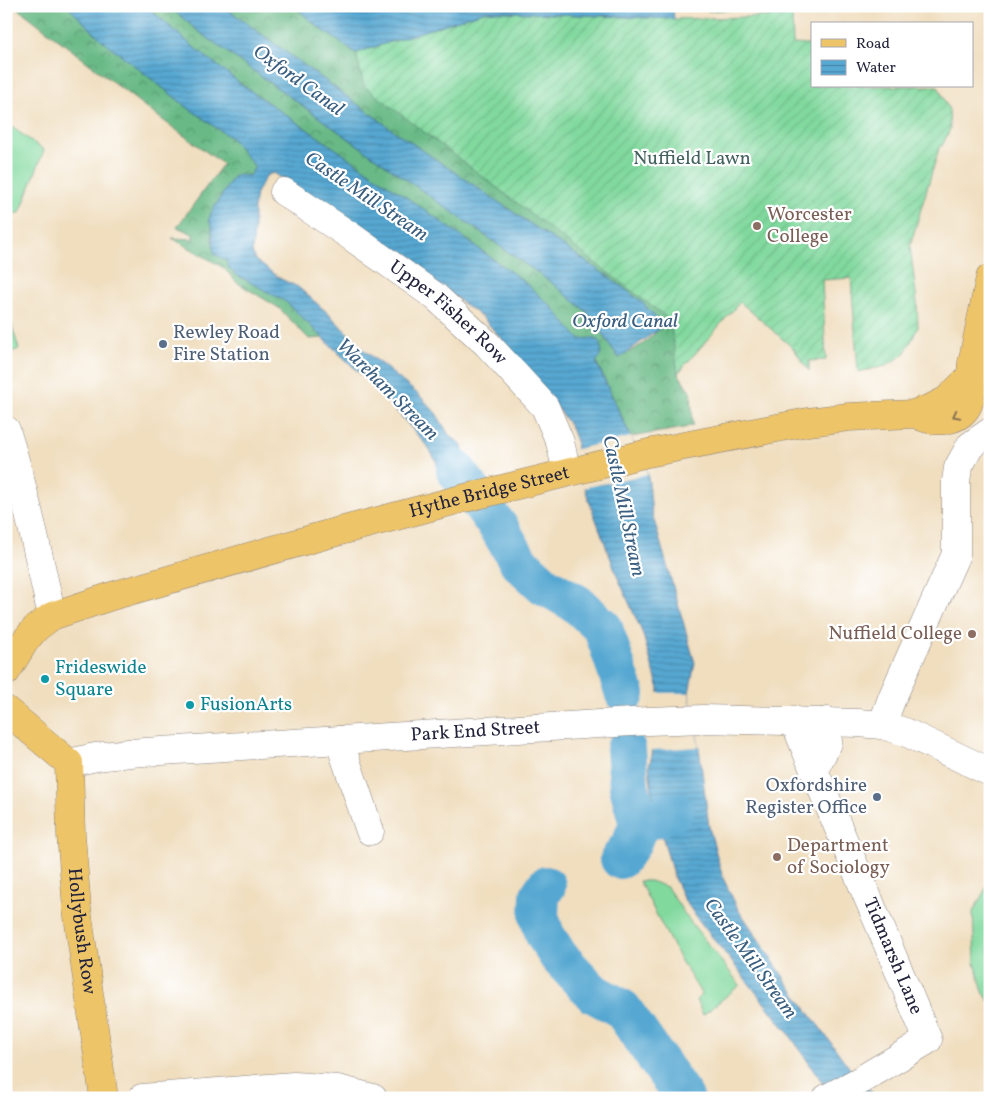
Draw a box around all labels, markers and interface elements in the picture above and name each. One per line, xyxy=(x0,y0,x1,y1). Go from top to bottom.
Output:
legend xyxy=(811,22,974,88)
text: Road xyxy=(856,34,890,55)
water label: Oxford Canal xyxy=(247,38,349,124)
text: Water xyxy=(856,58,896,79)
water label: Castle Mill Stream xyxy=(299,145,433,249)
park label: Nuffield Lawn xyxy=(633,146,751,172)
place label: Worcester College xyxy=(767,202,852,250)
marker: Worcester College xyxy=(751,220,763,232)
street label: Upper Fisher Row xyxy=(384,254,513,371)
water label: Oxford Canal xyxy=(572,308,678,336)
place label: Rewley Road Fire Station xyxy=(173,320,280,368)
water label: Wareham Stream xyxy=(329,332,445,448)
marker: Rewley Road Fire Station xyxy=(157,338,169,350)
one-way arrow xyxy=(953,409,962,419)
water label: Castle Mill Stream xyxy=(594,433,652,579)
street label: Hythe Bridge Street xyxy=(407,460,572,525)
place label: Nuffield College xyxy=(829,621,962,647)
marker: Nuffield College xyxy=(966,628,978,640)
place label: Frideswide Square xyxy=(55,655,146,703)
marker: Frideswide Square xyxy=(39,673,51,685)
place label: FusionArts xyxy=(200,692,292,718)
marker: FusionArts xyxy=(184,699,196,711)
street label: Park End Street xyxy=(410,715,541,749)
place label: Oxfordshire Register Office xyxy=(745,773,867,821)
marker: Oxfordshire Register Office xyxy=(871,791,883,803)
place label: Department of Sociology xyxy=(787,833,890,881)
marker: Department of Sociology xyxy=(771,851,783,863)
street label: Hollybush Row xyxy=(61,867,102,996)
water label: Castle Mill Stream xyxy=(696,893,804,1025)
street label: Tidmarsh Lane xyxy=(856,894,929,1019)

